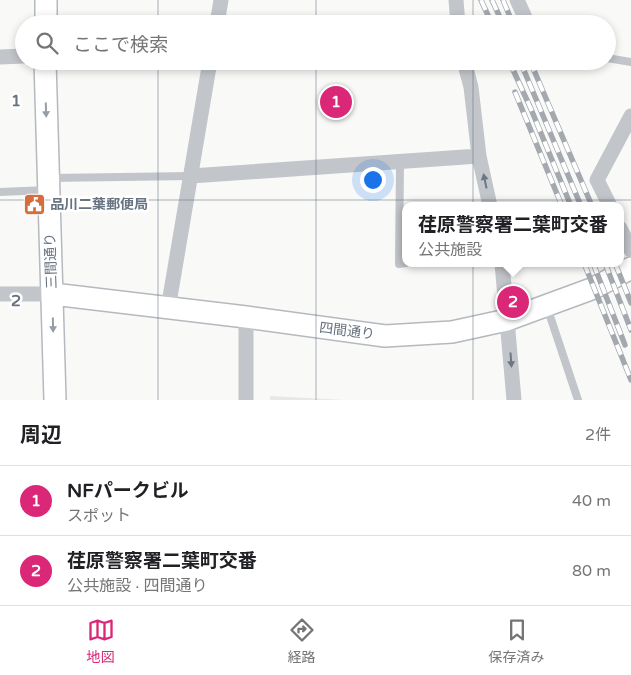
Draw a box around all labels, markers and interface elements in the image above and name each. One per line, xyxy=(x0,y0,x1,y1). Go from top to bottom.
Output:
search box xyxy=(15,15,616,70)
icon: search xyxy=(33,29,61,57)
text: ここで検索 xyxy=(73,34,168,56)
pin: 1 xyxy=(320,83,352,121)
text: 1 xyxy=(11,91,21,111)
one-way arrow xyxy=(43,102,51,118)
your location xyxy=(360,167,386,193)
one-way arrow xyxy=(480,173,488,189)
public building icon: 品川二葉郵便局 xyxy=(22,192,46,216)
place label: 品川二葉郵便局 xyxy=(50,196,148,213)
popup xyxy=(402,202,624,267)
text: 荏原警察署二葉町交番 xyxy=(418,214,608,236)
street label: 三間通り xyxy=(42,233,60,289)
text: 公共施設 xyxy=(418,240,482,260)
pin: 2 xyxy=(497,283,529,321)
text: 2 xyxy=(11,291,21,311)
one-way arrow xyxy=(50,317,58,333)
street label: 四間通り xyxy=(318,319,376,343)
one-way arrow xyxy=(507,352,515,368)
text: 周辺 xyxy=(20,423,62,448)
text: 2件 xyxy=(585,425,611,445)
text: NFパークビル xyxy=(67,480,189,502)
text: 1 xyxy=(31,491,41,511)
text: 40 m xyxy=(572,491,611,511)
text: スポット xyxy=(67,506,131,526)
text: 荏原警察署二葉町交番 xyxy=(67,550,257,572)
text: 2 xyxy=(31,561,41,581)
text: 80 m xyxy=(572,561,611,581)
text: 公共施設 · 四間通り xyxy=(67,576,207,596)
tab: 地図 xyxy=(87,616,115,666)
tab: 経路 xyxy=(288,616,316,666)
tab: 保存済み xyxy=(489,616,545,666)

